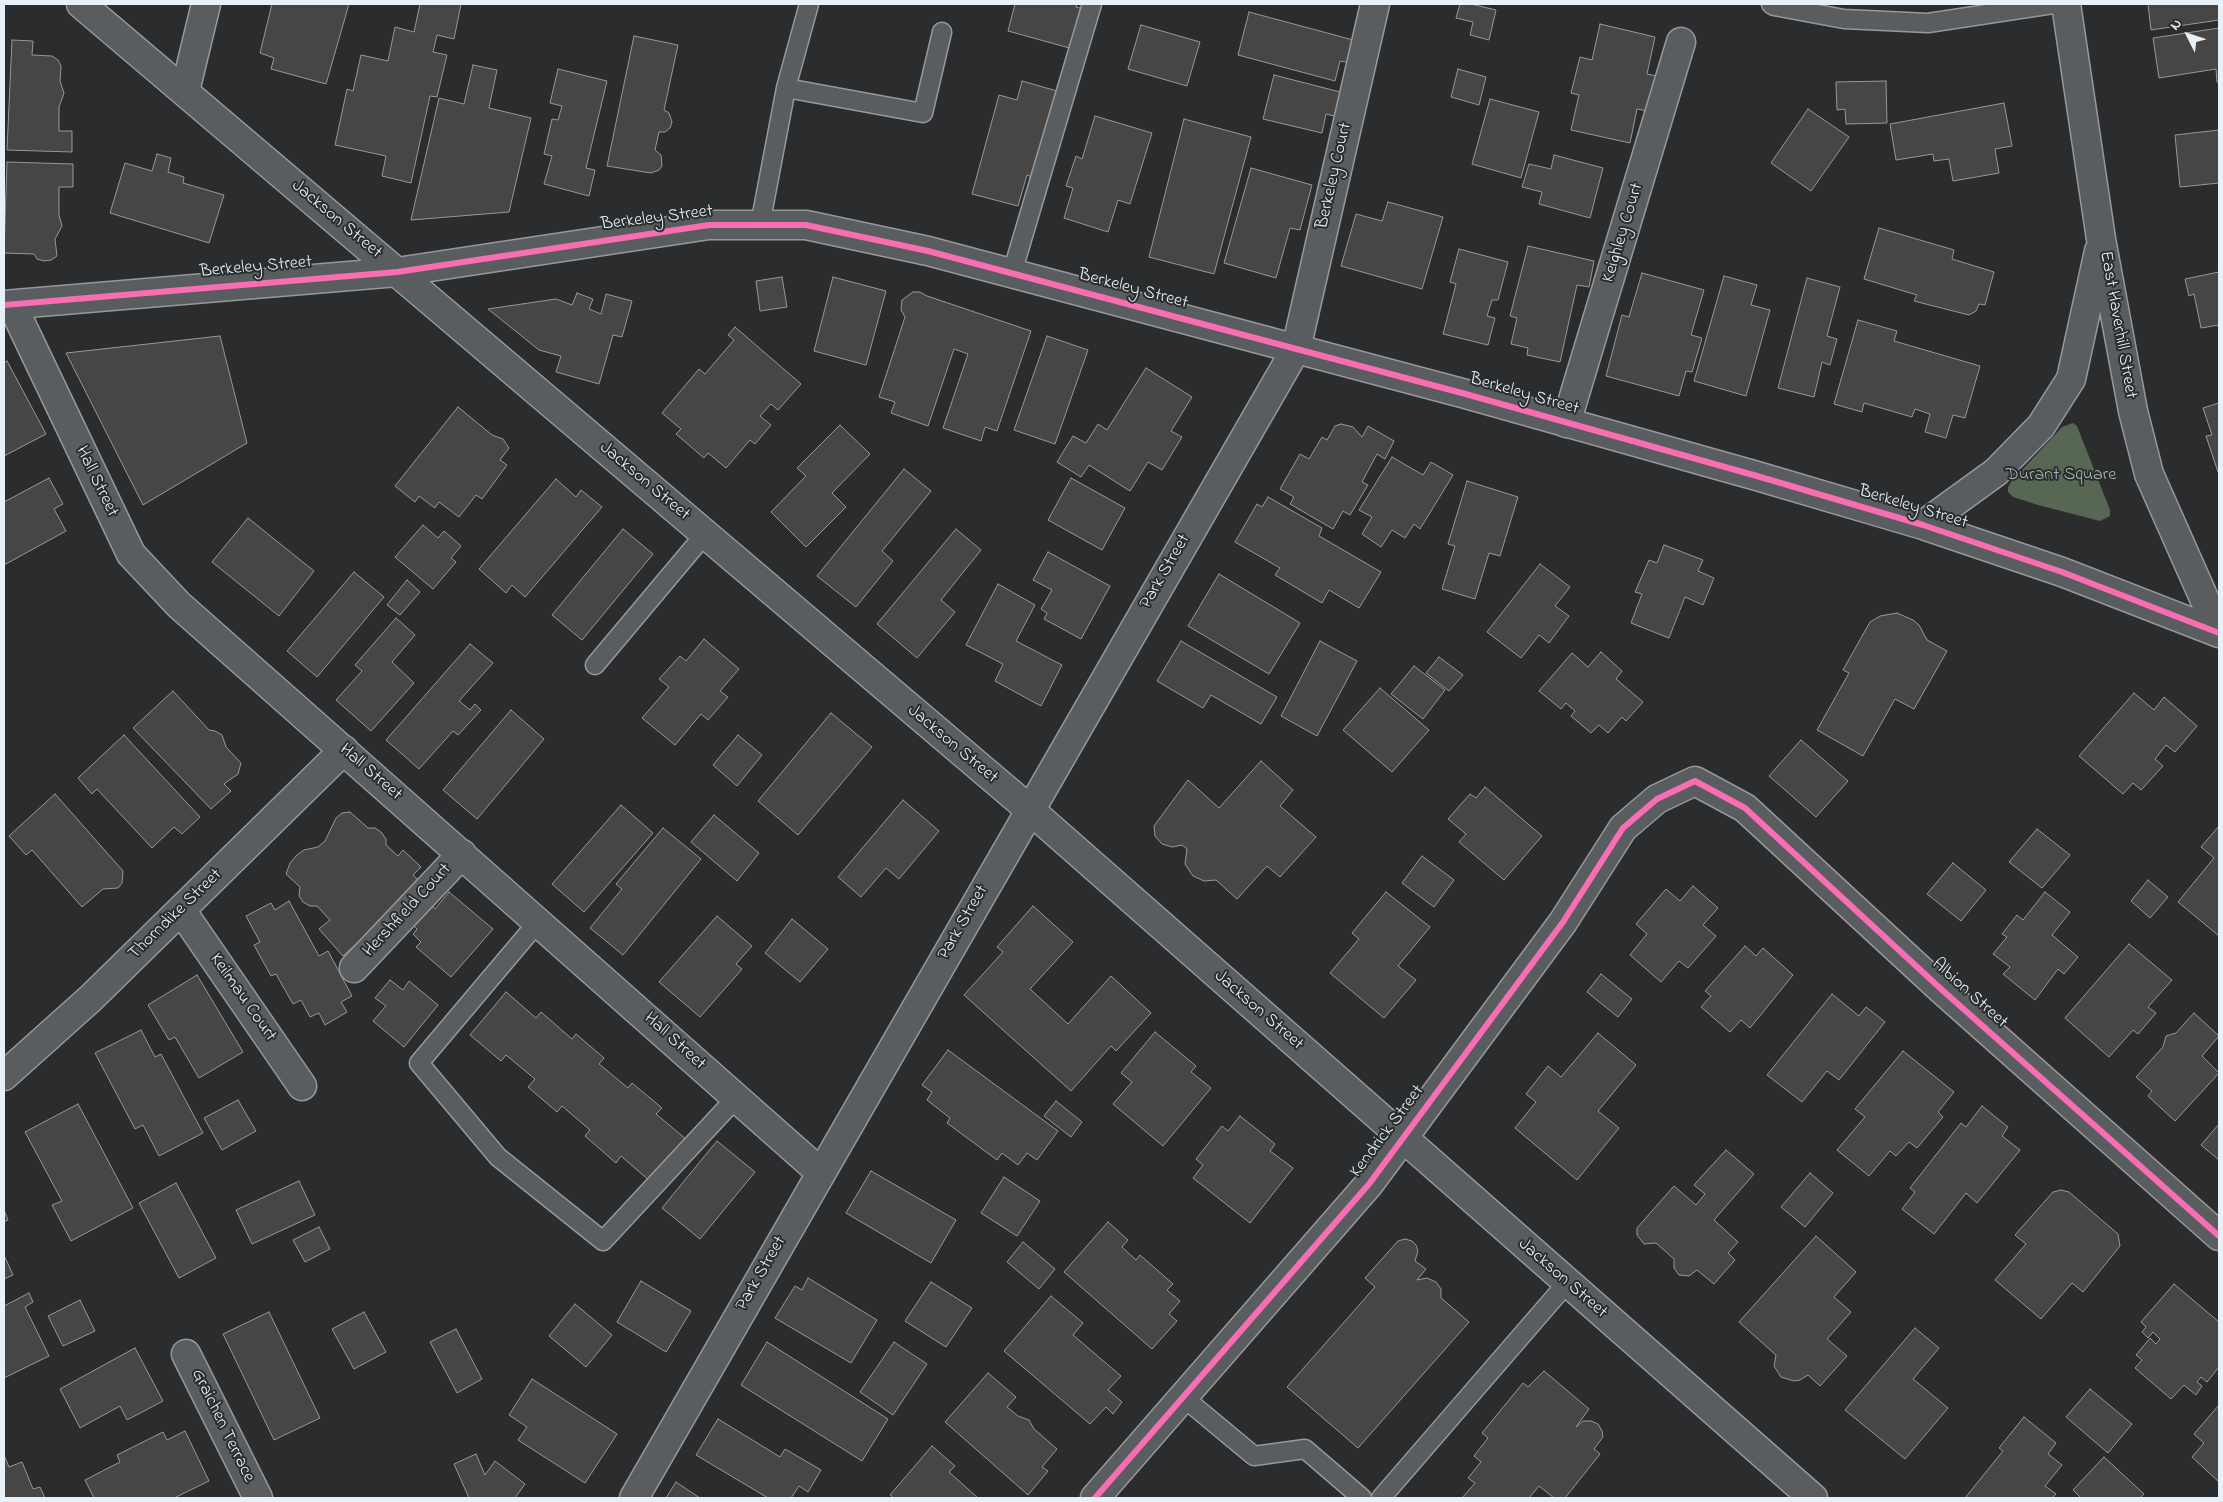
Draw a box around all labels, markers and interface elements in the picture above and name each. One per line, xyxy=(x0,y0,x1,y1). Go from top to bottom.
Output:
north arrow xyxy=(2163,10,2213,60)
text: N xyxy=(2165,14,2187,35)
street label: Berkeley Court xyxy=(1312,121,1358,231)
street label: Jackson Street xyxy=(286,176,386,264)
street label: Keighley Court xyxy=(1599,181,1649,285)
street label: Berkeley Street xyxy=(600,201,714,237)
street label: East Haverhill Street xyxy=(2093,250,2141,400)
street label: Berkeley Street xyxy=(199,252,313,284)
street label: Berkeley Street xyxy=(1076,265,1190,315)
street label: Berkeley Street xyxy=(1467,369,1581,421)
street label: Jackson Street xyxy=(594,438,694,526)
street label: Hall Street xyxy=(70,443,122,521)
park label: Durant Square xyxy=(2006,465,2116,487)
street label: Berkeley Street xyxy=(1856,481,1970,535)
street label: Park Street xyxy=(1136,531,1196,613)
street label: Jackson Street xyxy=(902,701,1002,789)
street label: Hall Street xyxy=(334,740,406,806)
street label: Hershfield Court xyxy=(359,860,457,962)
street label: Thorndike Street xyxy=(125,865,227,965)
street label: Park Street xyxy=(934,882,994,964)
street label: Keilmau Court xyxy=(204,950,280,1046)
street label: Albion Street xyxy=(1926,954,2012,1034)
street label: Jackson Street xyxy=(1209,966,1307,1056)
street label: Hall Street xyxy=(639,1009,709,1075)
street label: Kendrick Street xyxy=(1346,1081,1430,1183)
street label: Park Street xyxy=(732,1233,792,1315)
street label: Jackson Street xyxy=(1513,1234,1611,1324)
street label: Graichen Terrace xyxy=(185,1366,259,1486)

